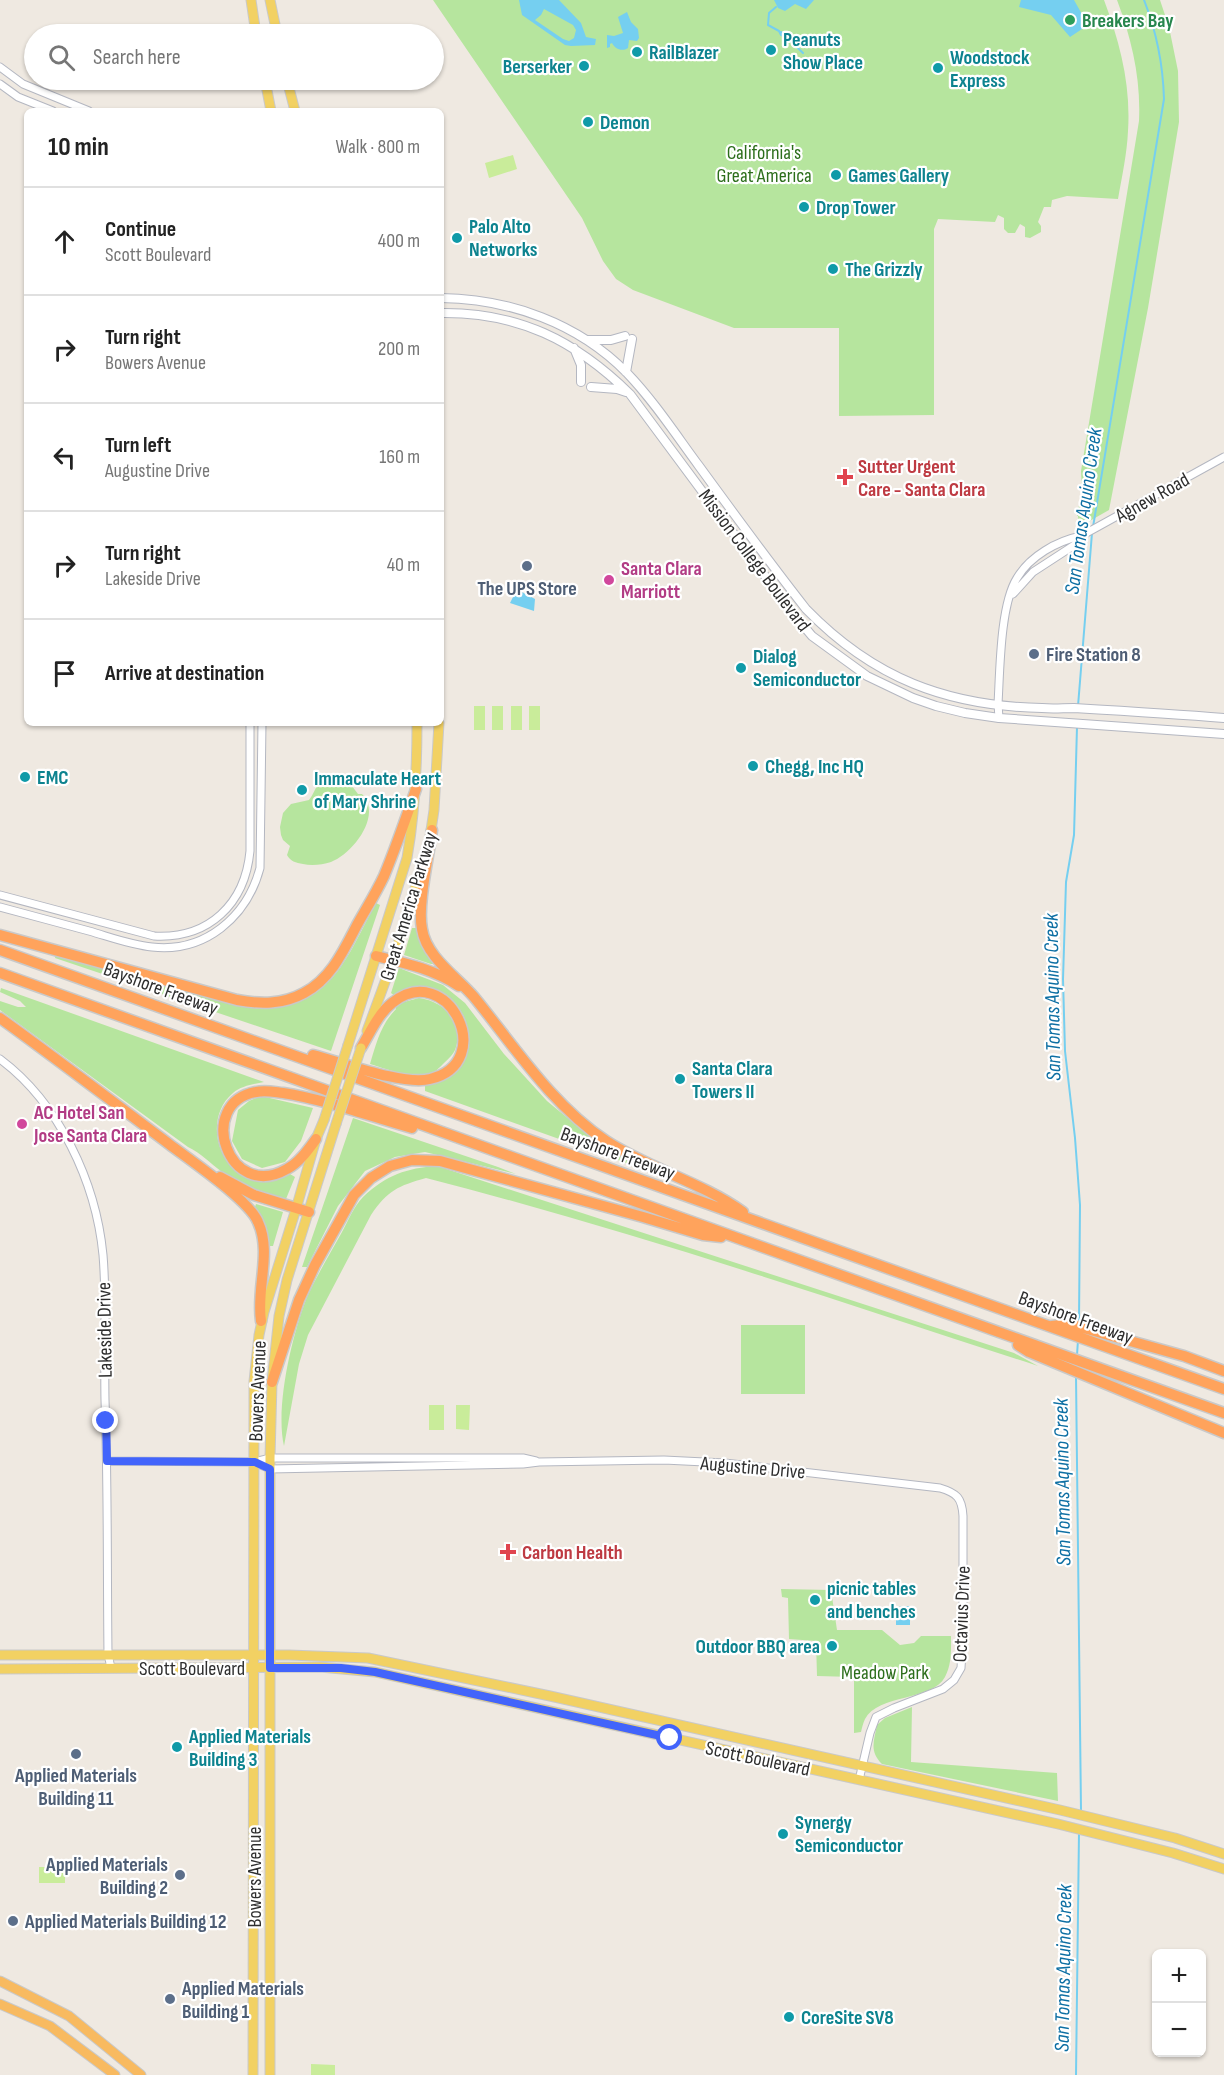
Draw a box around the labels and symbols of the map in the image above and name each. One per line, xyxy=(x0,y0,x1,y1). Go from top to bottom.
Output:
place label: Breakers Bay xyxy=(1082,9,1174,33)
marker: Breakers Bay xyxy=(1063,13,1077,27)
place label: Peanuts Show Place xyxy=(783,28,863,75)
place label: RailBlazer xyxy=(649,41,719,65)
marker: Peanuts Show Place xyxy=(764,43,778,57)
marker: RailBlazer xyxy=(630,45,644,59)
place label: Woodstock Express xyxy=(950,46,1030,93)
place label: Berserker xyxy=(503,55,572,79)
marker: Berserker xyxy=(577,59,591,73)
marker: Woodstock Express xyxy=(931,61,945,75)
place label: Demon xyxy=(600,111,650,135)
marker: Demon xyxy=(581,115,595,129)
park label: California's Great America xyxy=(716,141,812,188)
place label: Games Gallery xyxy=(848,164,950,188)
marker: Games Gallery xyxy=(829,168,843,182)
place label: Drop Tower xyxy=(816,196,896,220)
marker: Drop Tower xyxy=(797,200,811,214)
place label: Palo Alto Networks xyxy=(469,215,538,262)
marker: Palo Alto Networks xyxy=(450,231,464,245)
place label: The Grizzly xyxy=(845,258,923,282)
marker: The Grizzly xyxy=(826,262,840,276)
water label: San Tomas Aquino Creek xyxy=(1059,425,1108,596)
place label: Sutter Urgent Care - Santa Clara xyxy=(858,455,985,502)
marker: Sutter Urgent Care - Santa Clara xyxy=(836,468,854,486)
street label: Agnew Road xyxy=(1110,468,1194,529)
street label: Mission College Boulevard xyxy=(693,485,816,637)
place label: Santa Clara Marriott xyxy=(621,557,702,604)
marker: The UPS Store xyxy=(520,559,534,573)
marker: Santa Clara Marriott xyxy=(602,573,616,587)
place label: The UPS Store xyxy=(477,577,577,601)
place label: Fire Station 8 xyxy=(1046,643,1141,667)
place label: Dialog Semiconductor xyxy=(753,645,861,692)
marker: Fire Station 8 xyxy=(1027,647,1041,661)
marker: Dialog Semiconductor xyxy=(734,661,748,675)
place label: Chegg, Inc HQ xyxy=(765,755,864,779)
marker: Chegg, Inc HQ xyxy=(746,759,760,773)
place label: EMC xyxy=(37,766,69,790)
place label: Immaculate Heart of Mary Shrine xyxy=(314,767,442,814)
marker: EMC xyxy=(18,770,32,784)
marker: Immaculate Heart of Mary Shrine xyxy=(295,783,309,797)
street label: Great America Parkway xyxy=(375,829,443,983)
water label: San Tomas Aquino Creek xyxy=(1039,912,1066,1081)
street label: Bayshore Freeway xyxy=(100,957,221,1021)
place label: Santa Clara Towers II xyxy=(692,1057,773,1104)
marker: Santa Clara Towers II xyxy=(673,1072,687,1086)
place label: AC Hotel San Jose Santa Clara xyxy=(33,1101,147,1148)
marker: AC Hotel San Jose Santa Clara xyxy=(15,1117,29,1131)
street label: Bayshore Freeway xyxy=(557,1122,678,1186)
street label: Lakeside Drive xyxy=(92,1282,118,1378)
street label: Bayshore Freeway xyxy=(1015,1286,1136,1350)
street label: Bowers Avenue xyxy=(244,1340,272,1442)
water label: San Tomas Aquino Creek xyxy=(1049,1397,1076,1566)
route end xyxy=(92,1407,118,1433)
street label: Augustine Drive xyxy=(699,1451,806,1485)
place label: Carbon Health xyxy=(522,1541,623,1565)
marker: Carbon Health xyxy=(499,1543,517,1561)
street label: Octavius Drive xyxy=(948,1565,976,1663)
place label: picnic tables and benches xyxy=(827,1577,917,1624)
marker: picnic tables and benches xyxy=(808,1593,822,1607)
place label: Outdoor BBQ area xyxy=(695,1635,820,1659)
marker: Outdoor BBQ area xyxy=(825,1639,839,1653)
street label: Scott Boulevard xyxy=(139,1657,245,1681)
park label: Meadow Park xyxy=(841,1661,929,1685)
route start xyxy=(656,1724,682,1750)
place label: Applied Materials Building 3 xyxy=(188,1725,311,1772)
street label: Scott Boulevard xyxy=(703,1736,812,1782)
marker: Applied Materials Building 3 xyxy=(170,1740,184,1754)
marker: Applied Materials Building 11 xyxy=(69,1747,83,1761)
place label: Applied Materials Building 11 xyxy=(14,1764,137,1811)
place label: Synergy Semiconductor xyxy=(795,1811,903,1858)
street label: Bowers Avenue xyxy=(243,1827,267,1928)
marker: Synergy Semiconductor xyxy=(776,1827,790,1841)
place label: Applied Materials Building 2 xyxy=(45,1853,168,1900)
marker: Applied Materials Building 2 xyxy=(173,1868,187,1882)
water label: San Tomas Aquino Creek xyxy=(1050,1883,1077,2052)
place label: Applied Materials Building 12 xyxy=(24,1910,226,1934)
marker: Applied Materials Building 12 xyxy=(6,1914,20,1928)
place label: Applied Materials Building 1 xyxy=(181,1977,304,2024)
marker: Applied Materials Building 1 xyxy=(163,1992,177,2006)
place label: CoreSite SV8 xyxy=(801,2006,894,2030)
marker: CoreSite SV8 xyxy=(782,2010,796,2024)

